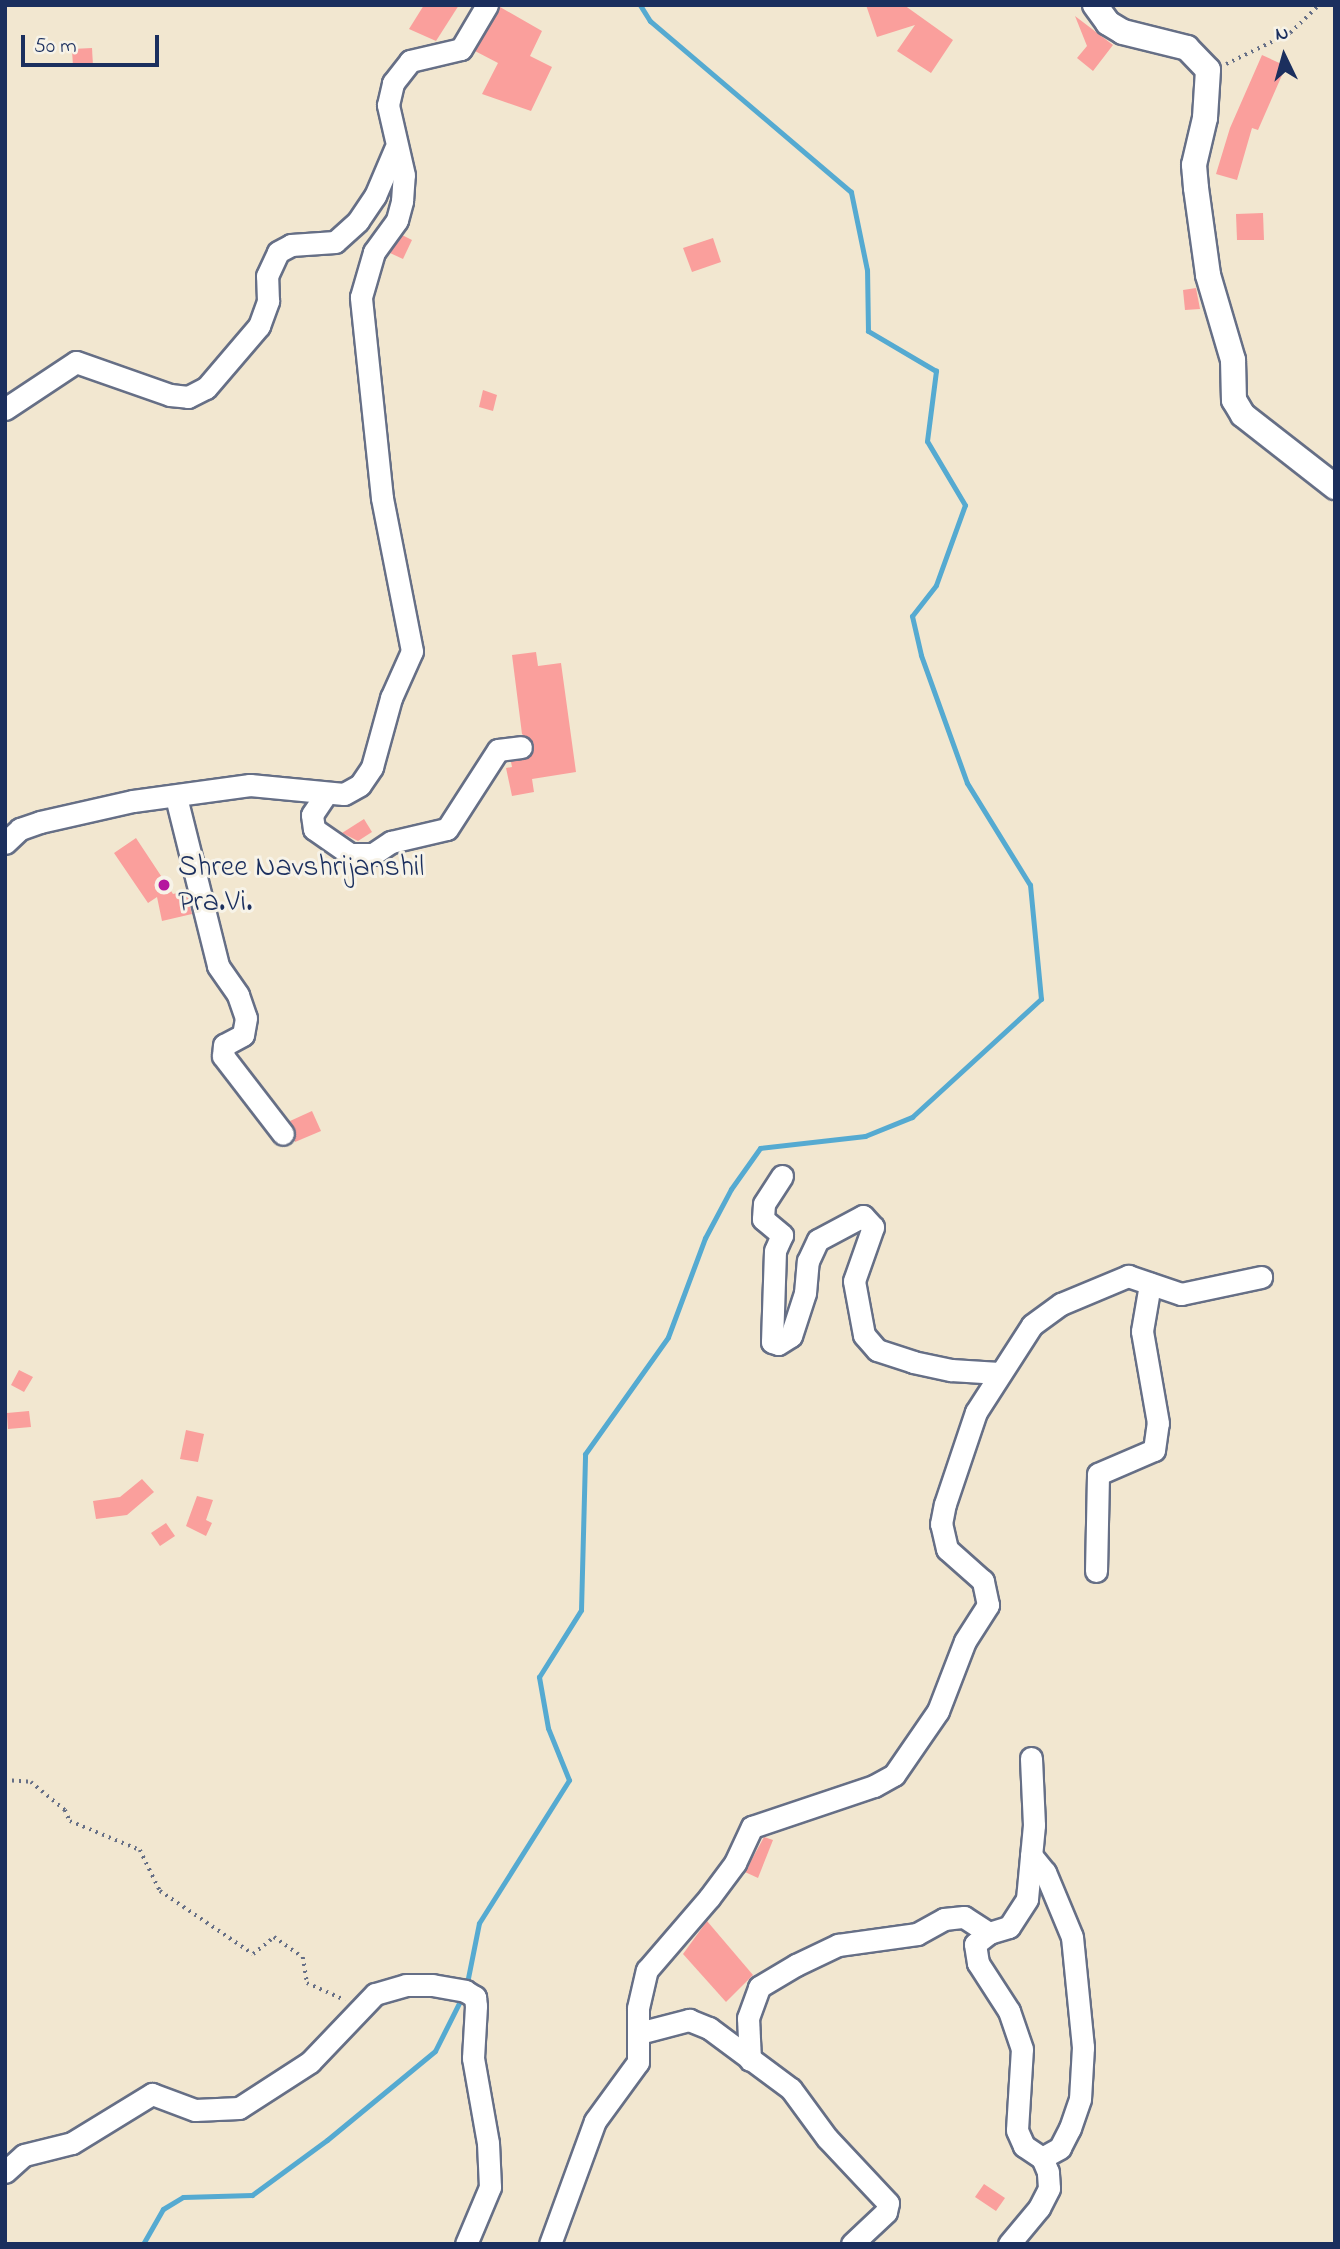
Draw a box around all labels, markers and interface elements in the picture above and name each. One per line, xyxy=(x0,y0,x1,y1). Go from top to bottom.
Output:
scale bar xyxy=(24,21,163,65)
north arrow xyxy=(1249,21,1319,91)
text: N xyxy=(1275,21,1290,49)
text: 50 m xyxy=(34,32,77,62)
place label: Shree Navshrijanshil Pra.Vi. xyxy=(178,850,424,920)
marker: Shree Navshrijanshil Pra.Vi. xyxy=(156,877,172,893)

